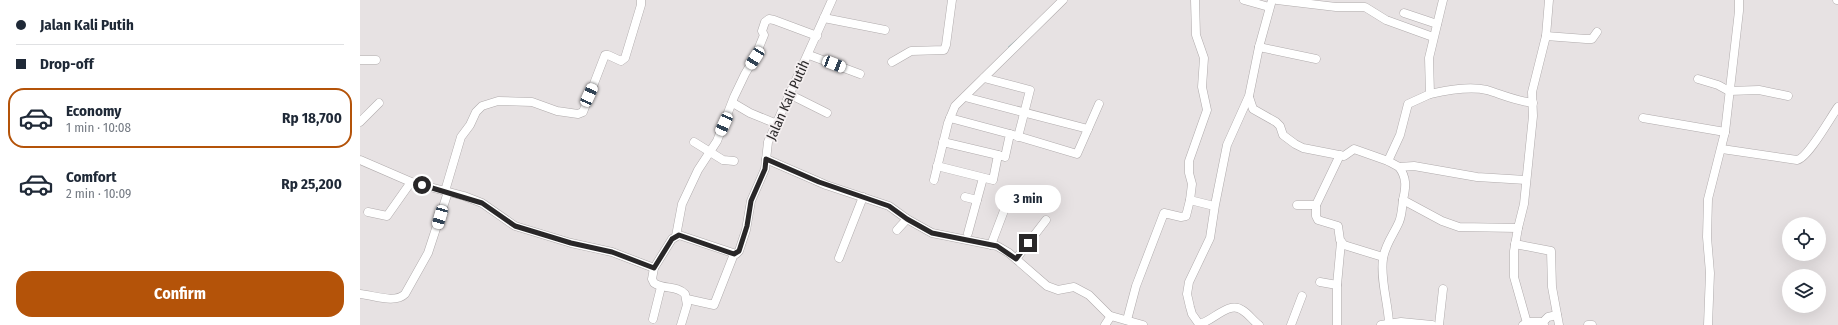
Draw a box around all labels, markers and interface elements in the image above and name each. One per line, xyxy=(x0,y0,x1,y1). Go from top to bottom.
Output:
text: Jalan Kali Putih xyxy=(40,16,134,34)
car xyxy=(744,45,766,71)
car xyxy=(821,54,847,74)
text: Drop-off xyxy=(40,55,94,73)
street label: Jalan Kali Putih xyxy=(763,57,813,143)
car xyxy=(579,82,599,108)
icon: car xyxy=(18,100,54,136)
text: Economy xyxy=(66,102,121,120)
text: Rp 18,700 xyxy=(282,109,342,127)
car xyxy=(714,111,734,137)
text: 1 min · 10:08 xyxy=(66,120,131,135)
icon: car xyxy=(18,166,54,202)
text: Comfort xyxy=(66,168,117,186)
text: Rp 25,200 xyxy=(281,175,342,193)
route start xyxy=(413,176,431,194)
callout: 3 min xyxy=(995,185,1061,213)
text: 2 min · 10:09 xyxy=(66,186,131,201)
text: 3 min xyxy=(1014,191,1042,206)
car xyxy=(431,204,449,230)
map controls xyxy=(1782,217,1826,313)
button: locate xyxy=(1782,217,1826,261)
route end xyxy=(1019,234,1037,252)
button: layers xyxy=(1782,269,1826,313)
button: Confirm xyxy=(16,271,344,317)

